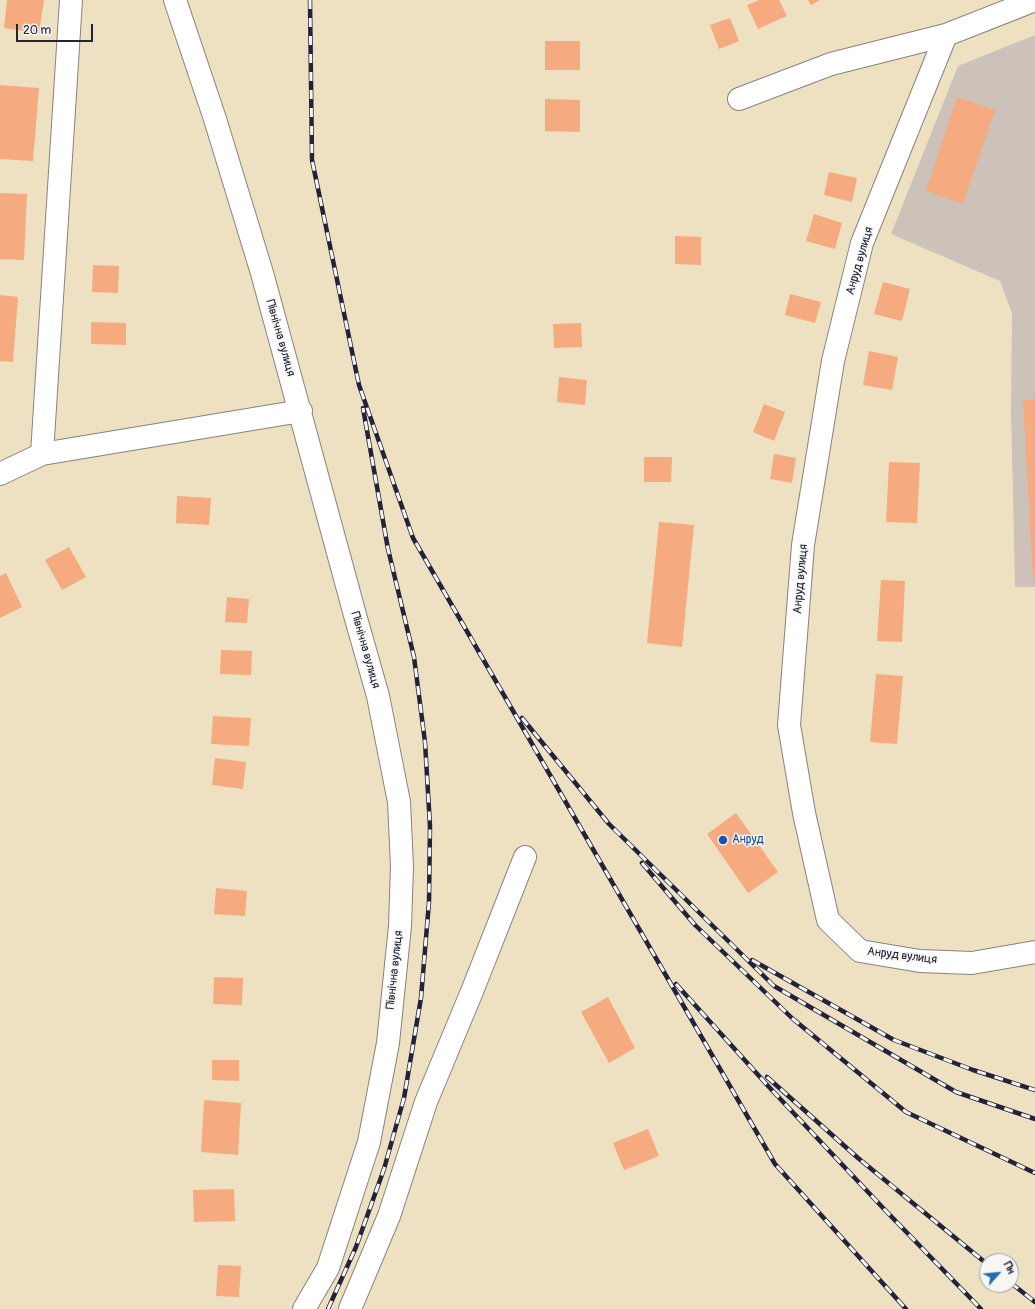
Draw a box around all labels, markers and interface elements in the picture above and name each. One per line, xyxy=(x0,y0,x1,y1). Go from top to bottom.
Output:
scale bar xyxy=(18,16,95,42)
text: 20 m xyxy=(23,23,51,38)
street label: Анруд вулиця xyxy=(843,225,877,297)
street label: Північна вулиця xyxy=(262,298,298,378)
street label: Анруд вулиця xyxy=(791,543,811,615)
street label: Північна вулиця xyxy=(347,610,383,690)
place label: Анруд xyxy=(732,833,764,847)
marker: Анруд xyxy=(717,834,729,846)
street label: Північна вулиця xyxy=(384,930,406,1010)
street label: Анруд вулиця xyxy=(866,945,938,967)
north arrow xyxy=(979,1253,1019,1293)
text: Пн xyxy=(1001,1259,1018,1276)

